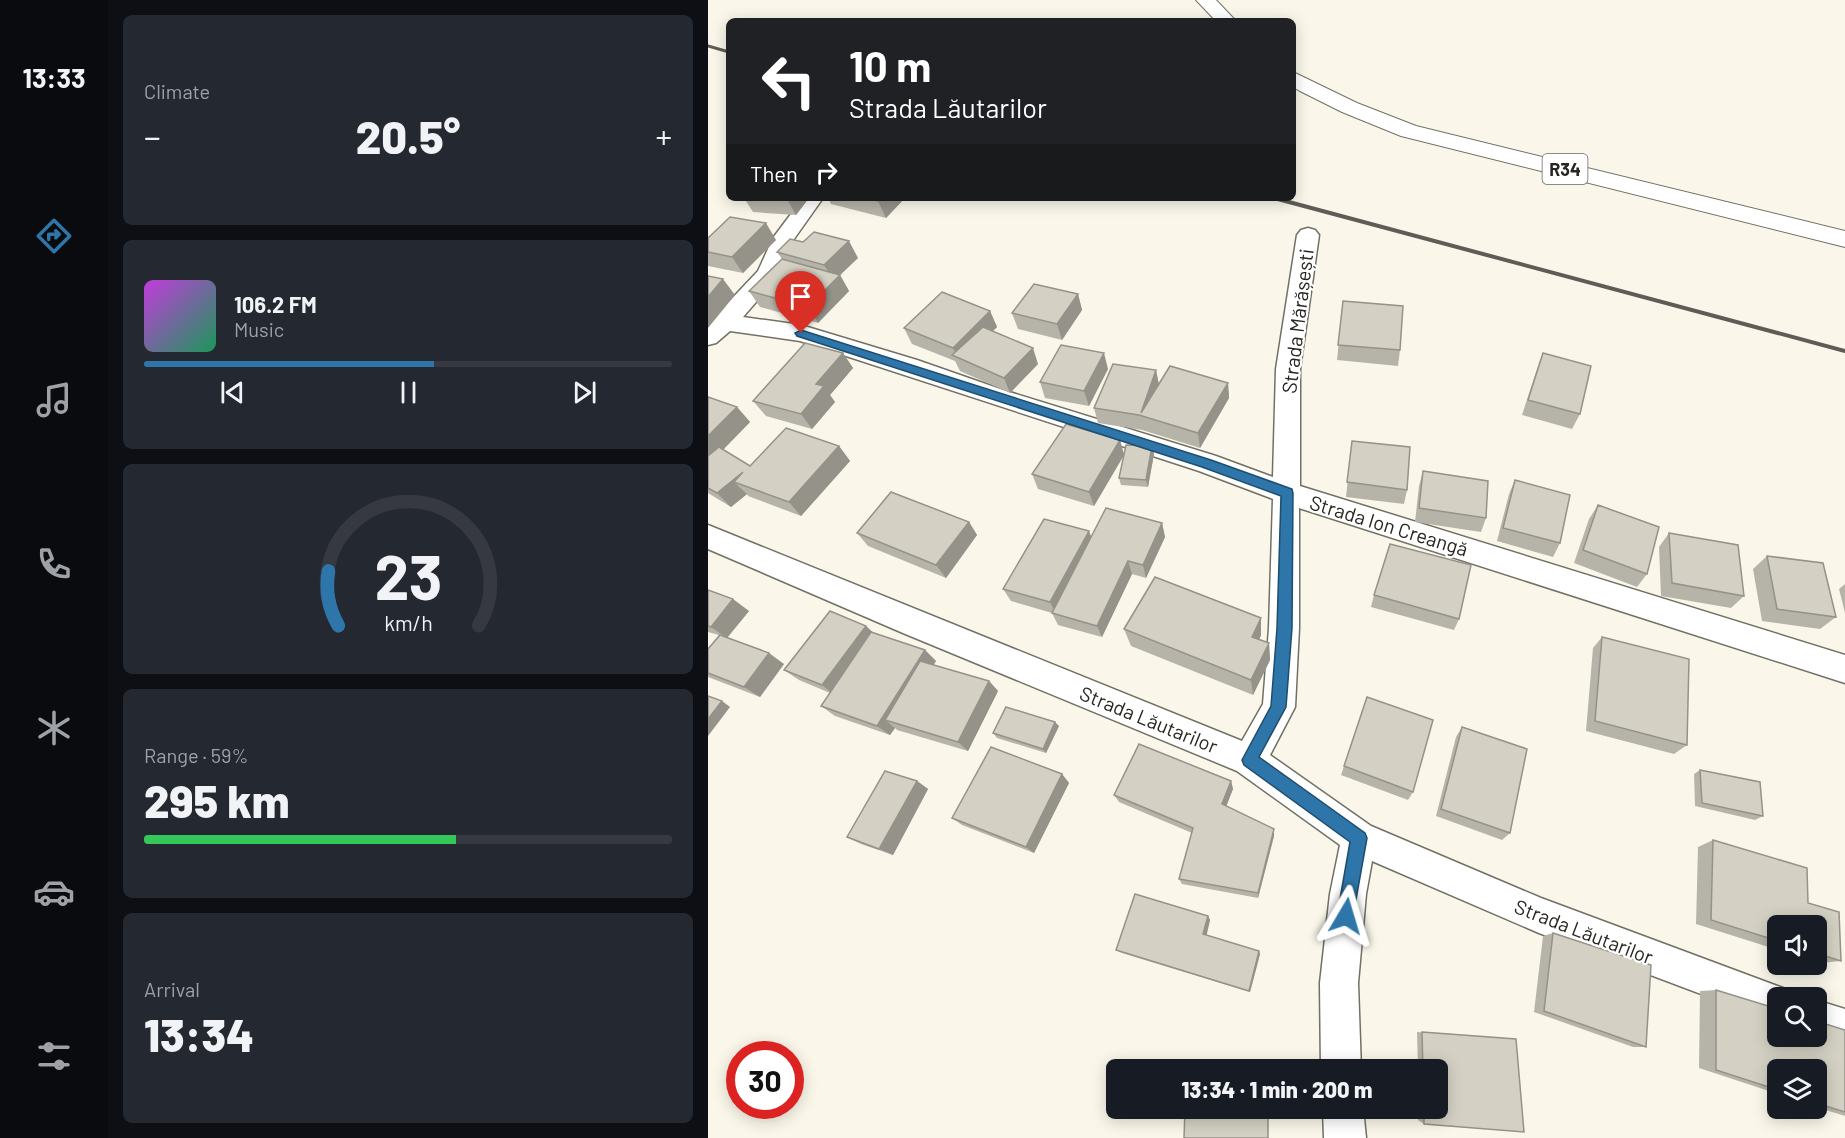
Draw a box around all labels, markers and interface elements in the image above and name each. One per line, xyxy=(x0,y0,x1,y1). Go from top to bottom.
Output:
text: 10 m xyxy=(849,40,931,90)
icon: left xyxy=(750,42,828,120)
text: 13:33 xyxy=(22,61,86,93)
text: Climate xyxy=(144,79,210,103)
text: Strada Lăutarilor xyxy=(849,91,1047,123)
text: 20.5° xyxy=(356,109,460,163)
text: − xyxy=(144,116,161,156)
text: + xyxy=(656,116,672,156)
road number: R34 xyxy=(1542,154,1588,184)
icon: right xyxy=(810,156,843,189)
text: Then xyxy=(750,160,798,186)
icon: directions xyxy=(33,215,75,257)
street label: Strada Mărășești xyxy=(1276,247,1318,395)
pin xyxy=(775,271,826,333)
icon: arrive xyxy=(784,280,817,313)
text: 106.2 FM xyxy=(234,291,317,317)
text: Music xyxy=(234,317,284,341)
icon: previous xyxy=(216,376,249,409)
icon: pause xyxy=(392,376,425,409)
icon: next xyxy=(568,376,601,409)
icon: music xyxy=(33,379,75,421)
street label: Strada Ion Creangă xyxy=(1307,490,1471,560)
text: 23 xyxy=(374,538,442,612)
icon: phone xyxy=(33,543,75,585)
text: km/h xyxy=(384,610,432,635)
street label: Strada Lăutarilor xyxy=(1077,680,1221,758)
icon: climate xyxy=(33,707,75,749)
text: Range · 59% xyxy=(144,743,248,767)
text: 295 km xyxy=(144,773,290,827)
icon: car xyxy=(33,871,75,913)
position arrow xyxy=(1314,884,1378,948)
street label: Strada Lăutarilor xyxy=(1511,894,1657,968)
map controls xyxy=(1767,915,1827,1119)
button: sound xyxy=(1767,915,1827,975)
text: Arrival xyxy=(144,977,200,1001)
button: search xyxy=(1767,987,1827,1047)
text: 13:34 xyxy=(144,1007,254,1061)
icon: filters xyxy=(33,1035,75,1077)
speed limit sign: 30 xyxy=(726,1041,804,1119)
button: layers xyxy=(1767,1059,1827,1119)
text: 13:34 · 1 min · 200 m xyxy=(1181,1076,1373,1102)

